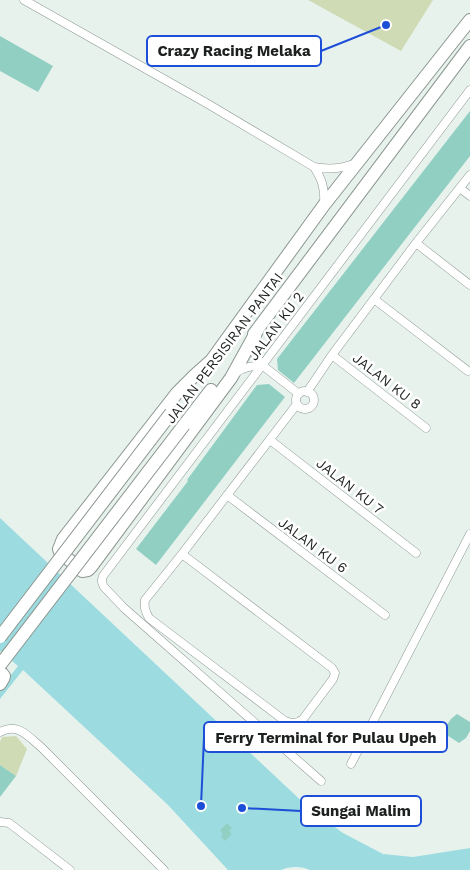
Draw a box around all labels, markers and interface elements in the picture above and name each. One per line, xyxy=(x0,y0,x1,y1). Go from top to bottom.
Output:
callout: Crazy Racing Melaka xyxy=(147,36,321,66)
text: Crazy Racing Melaka xyxy=(157,42,311,60)
street label: JALAN PERSISIRAN PANTAI xyxy=(162,270,286,426)
street label: JALAN KU 2 xyxy=(245,289,307,363)
street label: JALAN KU 8 xyxy=(350,349,424,413)
street label: JALAN KU 7 xyxy=(313,455,387,517)
street label: JALAN KU 6 xyxy=(275,514,351,576)
callout: Ferry Terminal for Pulau Upeh xyxy=(204,722,447,752)
text: Ferry Terminal for Pulau Upeh xyxy=(215,729,437,747)
callout: Sungai Malim xyxy=(301,796,421,826)
text: Sungai Malim xyxy=(311,802,411,820)

